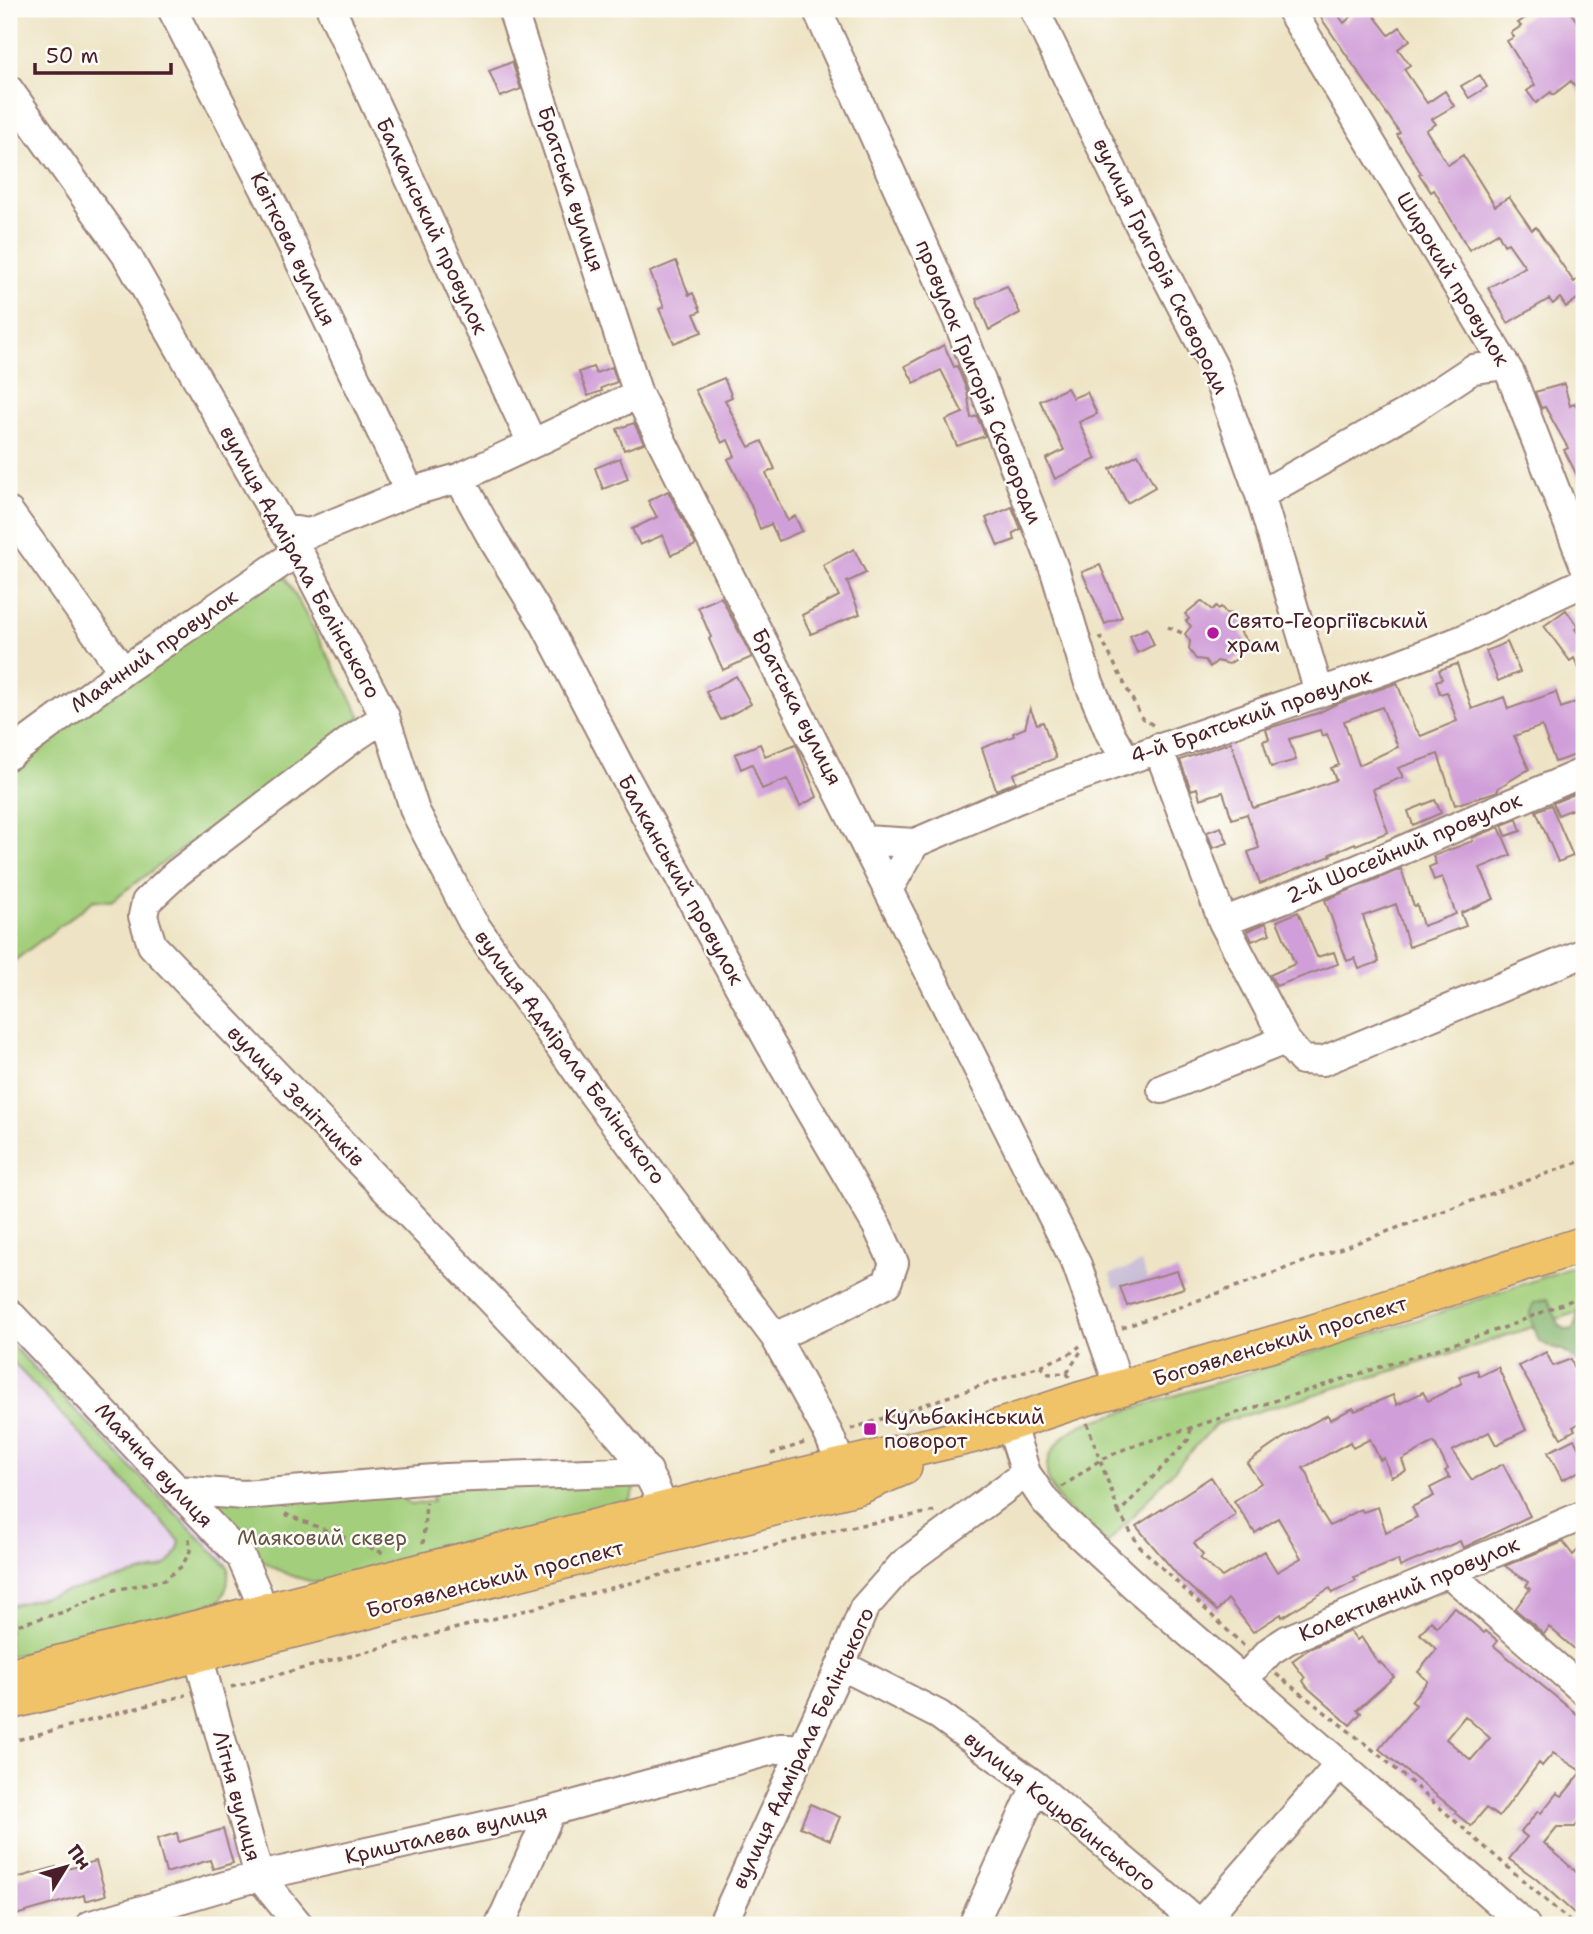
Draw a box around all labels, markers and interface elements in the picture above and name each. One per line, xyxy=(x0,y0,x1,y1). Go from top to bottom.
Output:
scale bar xyxy=(35,32,172,76)
text: 50 m xyxy=(46,42,99,70)
street label: Братська вулиця xyxy=(531,103,611,275)
street label: Балканський провулок xyxy=(369,113,495,339)
street label: вулиця Григорія Сковороди xyxy=(1087,133,1235,399)
street label: Квіткова вулиця xyxy=(244,167,342,331)
street label: Широкий провулок xyxy=(1390,187,1516,371)
street label: провулок Григорія Сковороди xyxy=(909,236,1049,528)
street label: вулиця Адмірала Белінського xyxy=(213,421,387,703)
street label: Маячний провулок xyxy=(65,583,243,719)
place label: Свято-Георгіївський храм xyxy=(1227,607,1428,659)
street label: Братська вулиця xyxy=(745,624,849,790)
marker: Свято-Георгіївський храм xyxy=(1205,625,1221,641)
street label: 4-й Братський провулок xyxy=(1127,662,1375,770)
street label: Балканський провулок xyxy=(611,770,751,990)
street label: 2-й Шосейний провулок xyxy=(1282,786,1526,910)
street label: вулиця Адмірала Белінського xyxy=(468,924,672,1190)
street label: вулиця Зенітників xyxy=(221,1019,371,1173)
street label: Богоявленський проспект xyxy=(1150,1289,1411,1393)
street label: Маячна вулиця xyxy=(89,1396,219,1534)
place label: Кульбакінський поворот xyxy=(884,1403,1045,1455)
marker: Кульбакінський поворот xyxy=(862,1421,878,1437)
park label: Маяковий сквер xyxy=(237,1524,407,1552)
street label: Колективний провулок xyxy=(1294,1530,1524,1648)
street label: Богоявленський проспект xyxy=(363,1533,627,1625)
street label: вулиця Адмірала Белінського xyxy=(725,1602,881,1894)
street label: вулиця Коцюбинського xyxy=(958,1725,1162,1897)
street label: Літня вулиця xyxy=(206,1728,268,1864)
street label: Кришталева вулиця xyxy=(342,1797,550,1871)
north arrow xyxy=(32,1832,102,1902)
text: Пн xyxy=(62,1840,97,1875)

